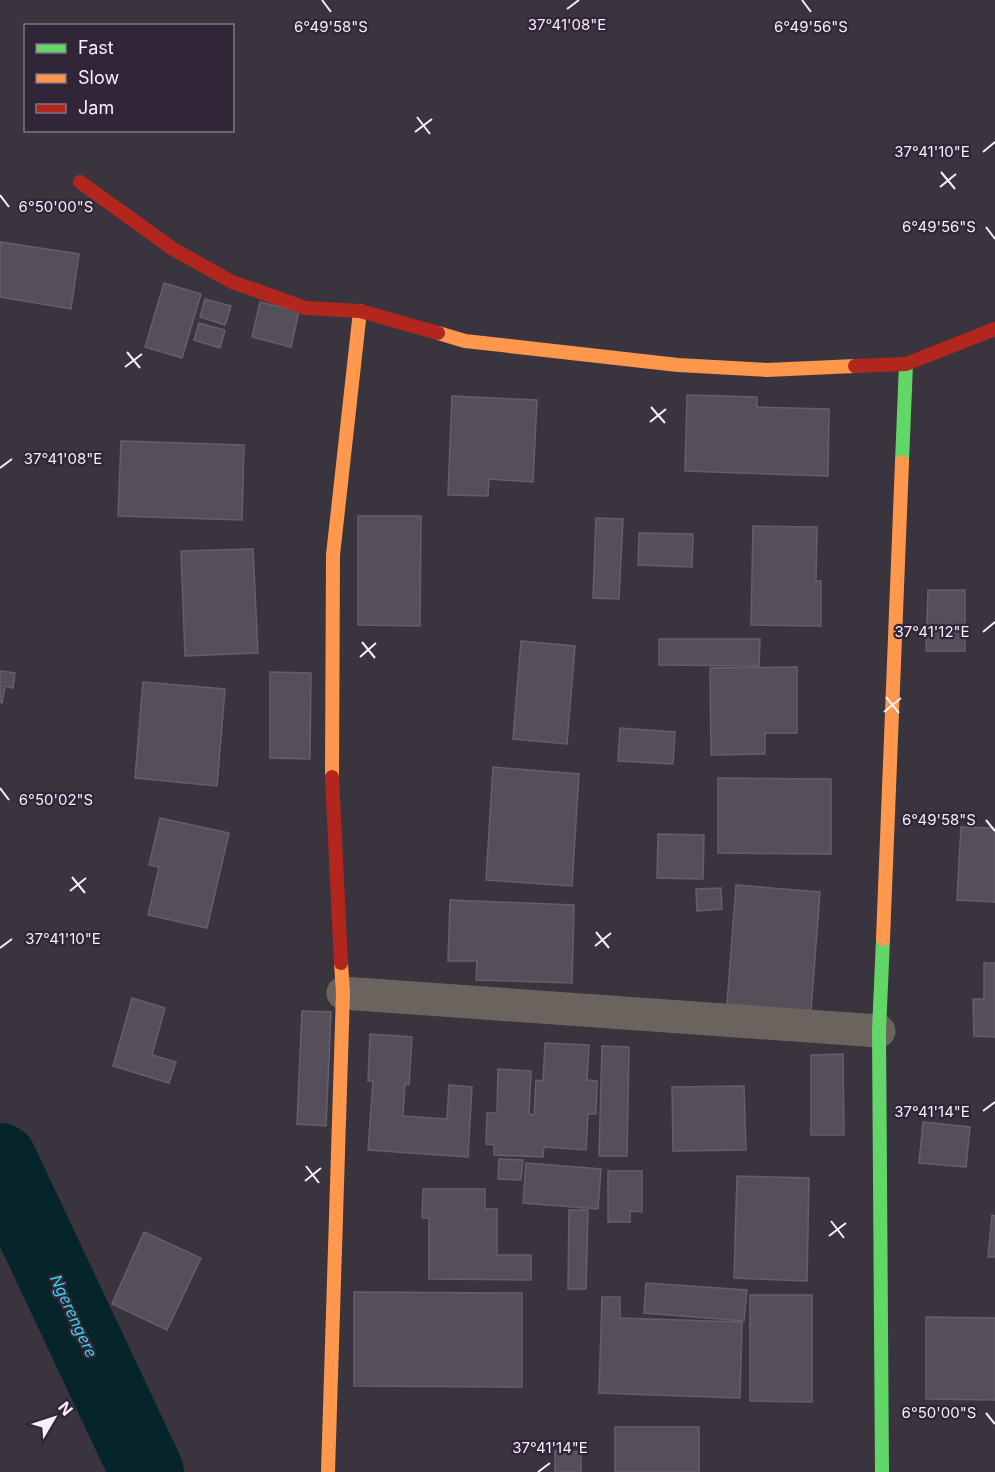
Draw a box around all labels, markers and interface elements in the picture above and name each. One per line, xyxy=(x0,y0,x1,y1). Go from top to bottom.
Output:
text: 37°41'08"E xyxy=(528,15,606,34)
text: 6°49'58"S xyxy=(294,17,368,36)
text: 6°49'56"S xyxy=(774,17,848,36)
legend xyxy=(24,24,234,132)
text: Fast xyxy=(78,37,114,58)
text: Slow xyxy=(78,67,119,88)
text: Jam xyxy=(78,97,114,118)
text: 37°41'10"E xyxy=(894,142,970,161)
text: 6°50'00"S xyxy=(19,197,93,216)
text: 6°49'56"S xyxy=(902,217,976,236)
text: 37°41'08"E xyxy=(24,449,102,468)
text: 37°41'12"E xyxy=(894,622,970,641)
text: 6°50'02"S xyxy=(19,790,93,809)
text: 6°49'58"S xyxy=(902,810,976,829)
text: 37°41'10"E xyxy=(25,929,101,948)
text: 37°41'14"E xyxy=(894,1102,970,1121)
water label: Ngerengere xyxy=(46,1271,102,1361)
north arrow xyxy=(24,1388,84,1448)
text: N xyxy=(54,1398,77,1420)
text: 6°50'00"S xyxy=(902,1403,976,1422)
text: 37°41'14"E xyxy=(512,1438,588,1457)

